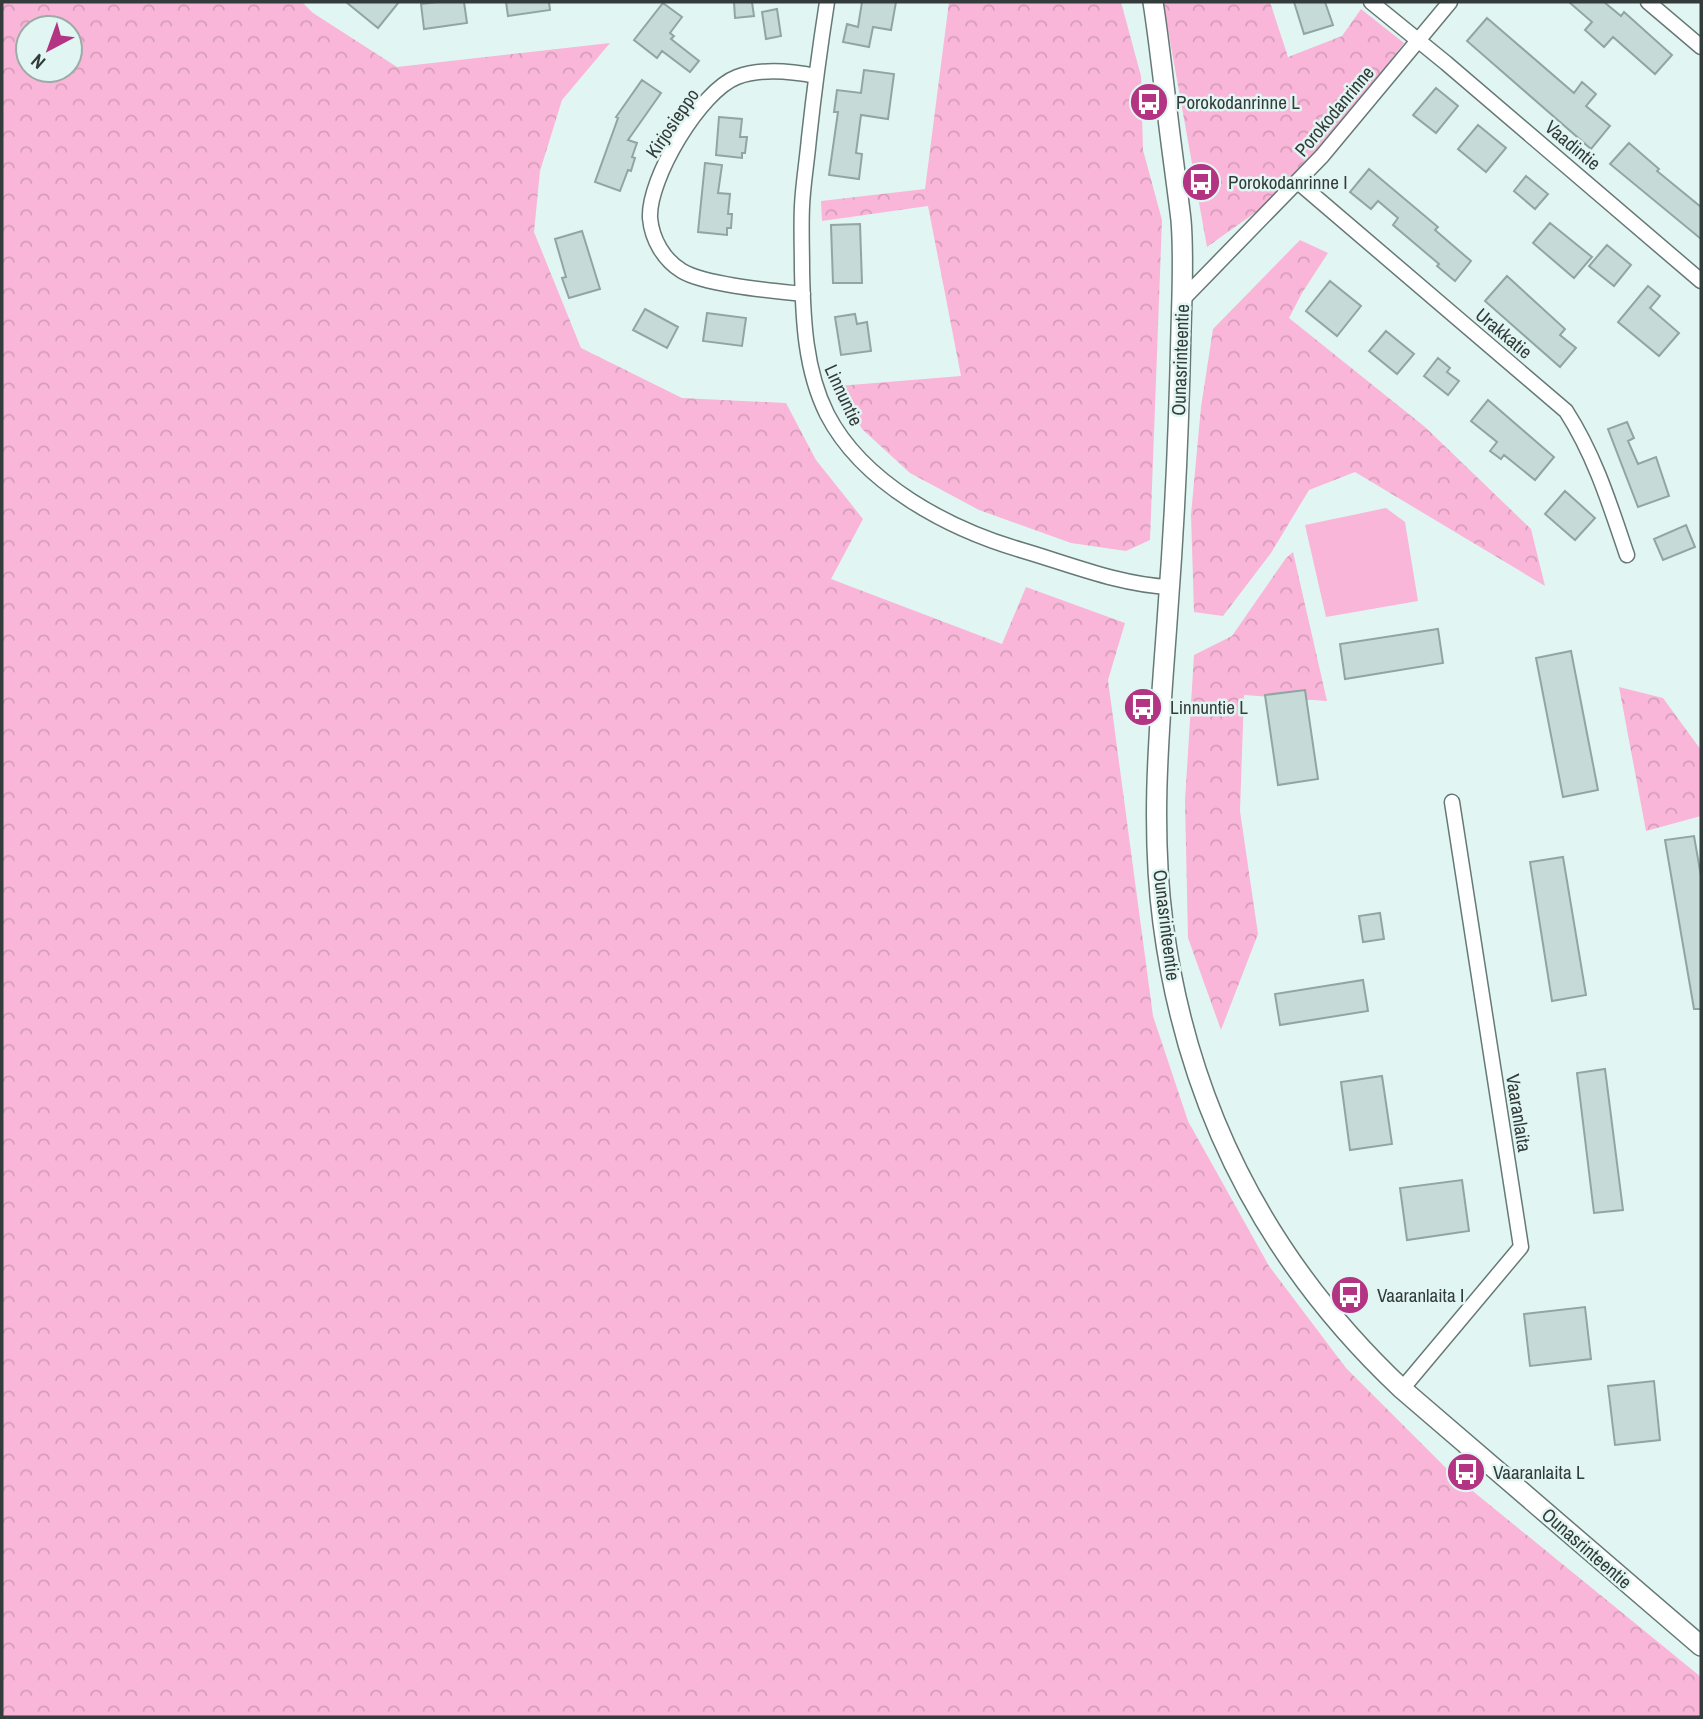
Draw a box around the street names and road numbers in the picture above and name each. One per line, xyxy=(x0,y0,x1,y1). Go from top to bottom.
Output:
street label: Porokodanrinne xyxy=(1288,60,1380,162)
street label: Kirjosieppo xyxy=(639,83,705,163)
street label: Vaadintie xyxy=(1540,114,1606,176)
street label: Urakkatie xyxy=(1470,302,1538,364)
street label: Ounasrinteentie xyxy=(1165,304,1195,416)
street label: Linnuntie xyxy=(818,360,870,430)
street label: Ounasrinteentie xyxy=(1147,868,1187,982)
street label: Vaaranlaita xyxy=(1500,1072,1538,1154)
street label: Ounasrinteentie xyxy=(1536,1502,1638,1594)

